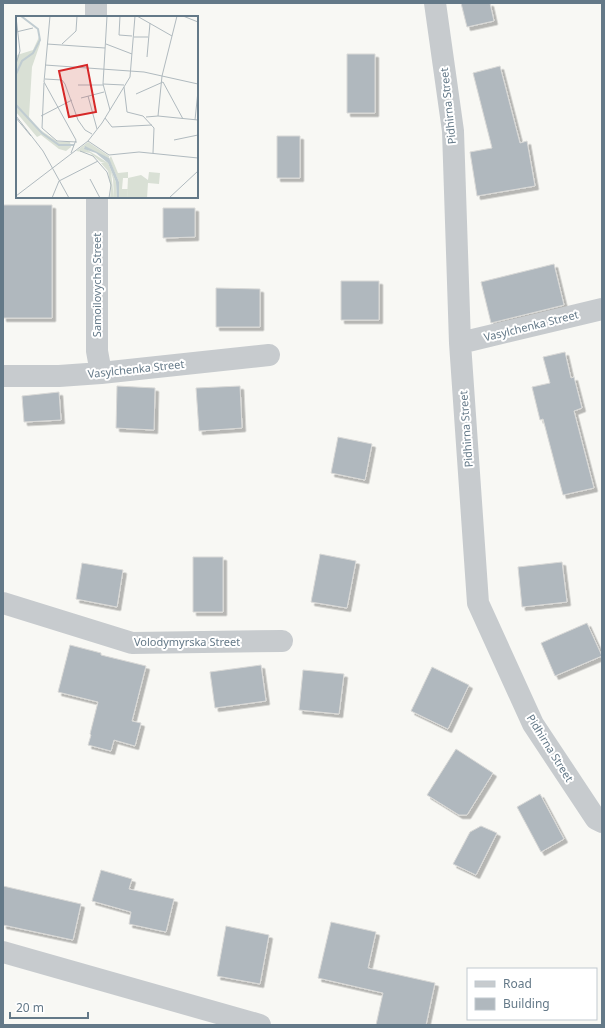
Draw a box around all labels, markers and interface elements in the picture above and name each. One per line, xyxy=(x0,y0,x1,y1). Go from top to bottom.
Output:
inset map xyxy=(16,16,198,198)
street label: Pidhirna Street xyxy=(436,67,459,145)
street label: Samoilovycha Street xyxy=(89,233,104,337)
street label: Vasylchenka Street xyxy=(482,307,580,345)
street label: Vasylchenka Street xyxy=(87,356,185,381)
street label: Pidhirna Street xyxy=(455,390,476,468)
street label: Volodymyrska Street xyxy=(134,634,240,649)
street label: Pidhirna Street xyxy=(524,711,577,784)
legend xyxy=(467,968,597,1020)
text: Road xyxy=(503,975,532,992)
scale bar xyxy=(10,994,88,1020)
text: Building xyxy=(503,995,550,1012)
text: 20 m xyxy=(16,999,44,1016)

